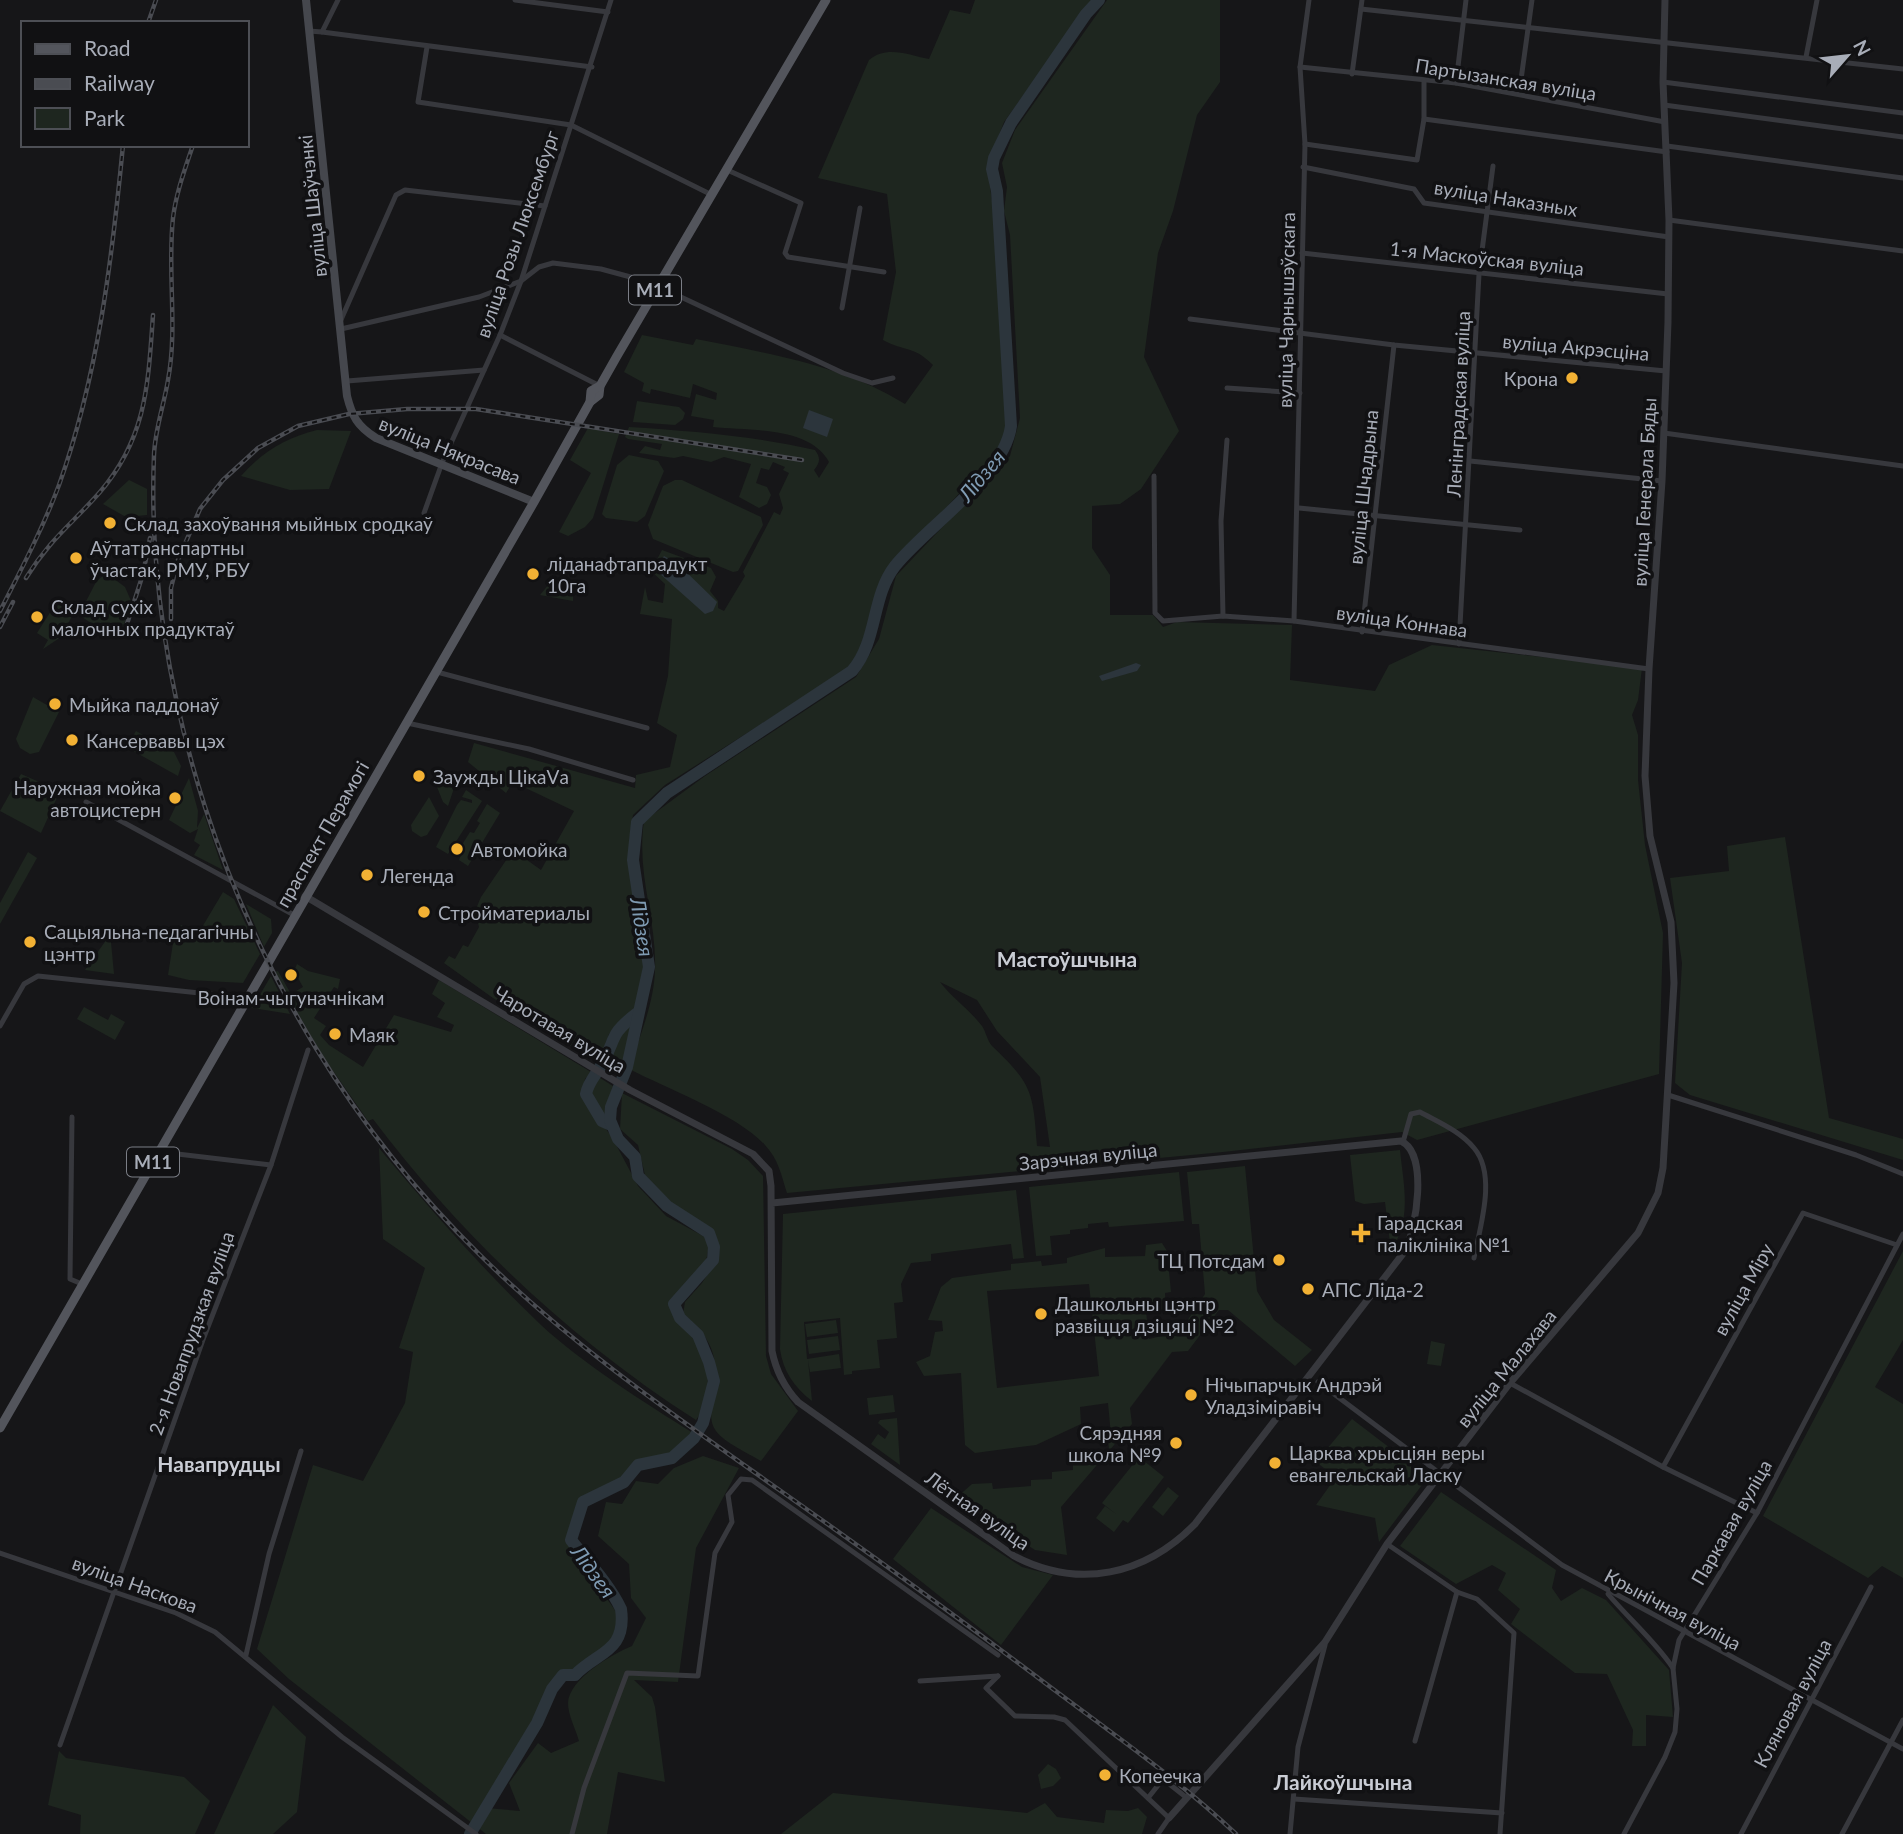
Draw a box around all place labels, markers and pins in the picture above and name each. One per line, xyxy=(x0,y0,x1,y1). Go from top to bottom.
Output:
place label: Крона xyxy=(1504,367,1558,390)
marker: Крона xyxy=(1564,370,1580,386)
place label: Склад захоўвання мыйных сродкаў xyxy=(124,512,433,535)
marker: Склад захоўвання мыйных сродкаў xyxy=(102,515,118,531)
place label: Аўтатранспартны ўчастак, РМУ, РБУ xyxy=(90,536,250,581)
marker: Аўтатранспартны ўчастак, РМУ, РБУ xyxy=(68,550,84,566)
place label: ліданафтапрадукт 10га xyxy=(547,552,708,597)
marker: ліданафтапрадукт 10га xyxy=(525,566,541,582)
place label: Склад сухіх малочных прадуктаў xyxy=(51,595,235,640)
marker: Склад сухіх малочных прадуктаў xyxy=(29,609,45,625)
place label: Мыйка паддонаў xyxy=(69,693,219,716)
marker: Мыйка паддонаў xyxy=(47,696,63,712)
place label: Кансервавы цэх xyxy=(86,729,225,752)
marker: Кансервавы цэх xyxy=(64,732,80,748)
place label: Заужды ЦікаVа xyxy=(433,765,569,788)
marker: Заужды ЦікаVа xyxy=(411,768,427,784)
place label: Наружная мойка автоцистерн xyxy=(13,776,161,821)
marker: Наружная мойка автоцистерн xyxy=(167,790,183,806)
place label: Автомойка xyxy=(471,838,567,861)
marker: Автомойка xyxy=(449,841,465,857)
place label: Легенда xyxy=(380,864,454,887)
marker: Легенда xyxy=(359,867,375,883)
place label: Стройматериалы xyxy=(438,901,590,924)
marker: Стройматериалы xyxy=(416,904,432,920)
place label: Сацыяльна-педагагічны цэнтр xyxy=(44,920,254,965)
marker: Сацыяльна-педагагічны цэнтр xyxy=(22,934,38,950)
marker: Воінам-чыгуначнікам xyxy=(283,967,299,983)
place label: Воінам-чыгуначнікам xyxy=(197,986,385,1009)
place label: Маяк xyxy=(349,1023,395,1046)
marker: Маяк xyxy=(327,1026,343,1042)
place label: Гарадская паліклініка №1 xyxy=(1377,1211,1511,1256)
marker: Гарадская паліклініка №1 xyxy=(1351,1223,1371,1243)
place label: ТЦ Потсдам xyxy=(1157,1249,1265,1272)
marker: ТЦ Потсдам xyxy=(1271,1252,1287,1268)
place label: АПС Ліда-2 xyxy=(1322,1278,1424,1301)
marker: АПС Ліда-2 xyxy=(1300,1281,1316,1297)
place label: Дашкольны цэнтр развіцця дзіцяці №2 xyxy=(1055,1292,1234,1337)
marker: Дашкольны цэнтр развіцця дзіцяці №2 xyxy=(1033,1306,1049,1322)
place label: Нічыпарчык Андрэй Уладзіміравіч xyxy=(1205,1373,1382,1418)
marker: Нічыпарчык Андрэй Уладзіміравіч xyxy=(1183,1387,1199,1403)
place label: Сярэдняя школа №9 xyxy=(1068,1421,1162,1466)
marker: Сярэдняя школа №9 xyxy=(1168,1435,1184,1451)
place label: Царква хрысціян веры евангельскай Ласку xyxy=(1289,1441,1485,1486)
marker: Царква хрысціян веры евангельскай Ласку xyxy=(1267,1455,1283,1471)
place label: Копеечка xyxy=(1119,1764,1202,1787)
marker: Копеечка xyxy=(1097,1767,1113,1783)

